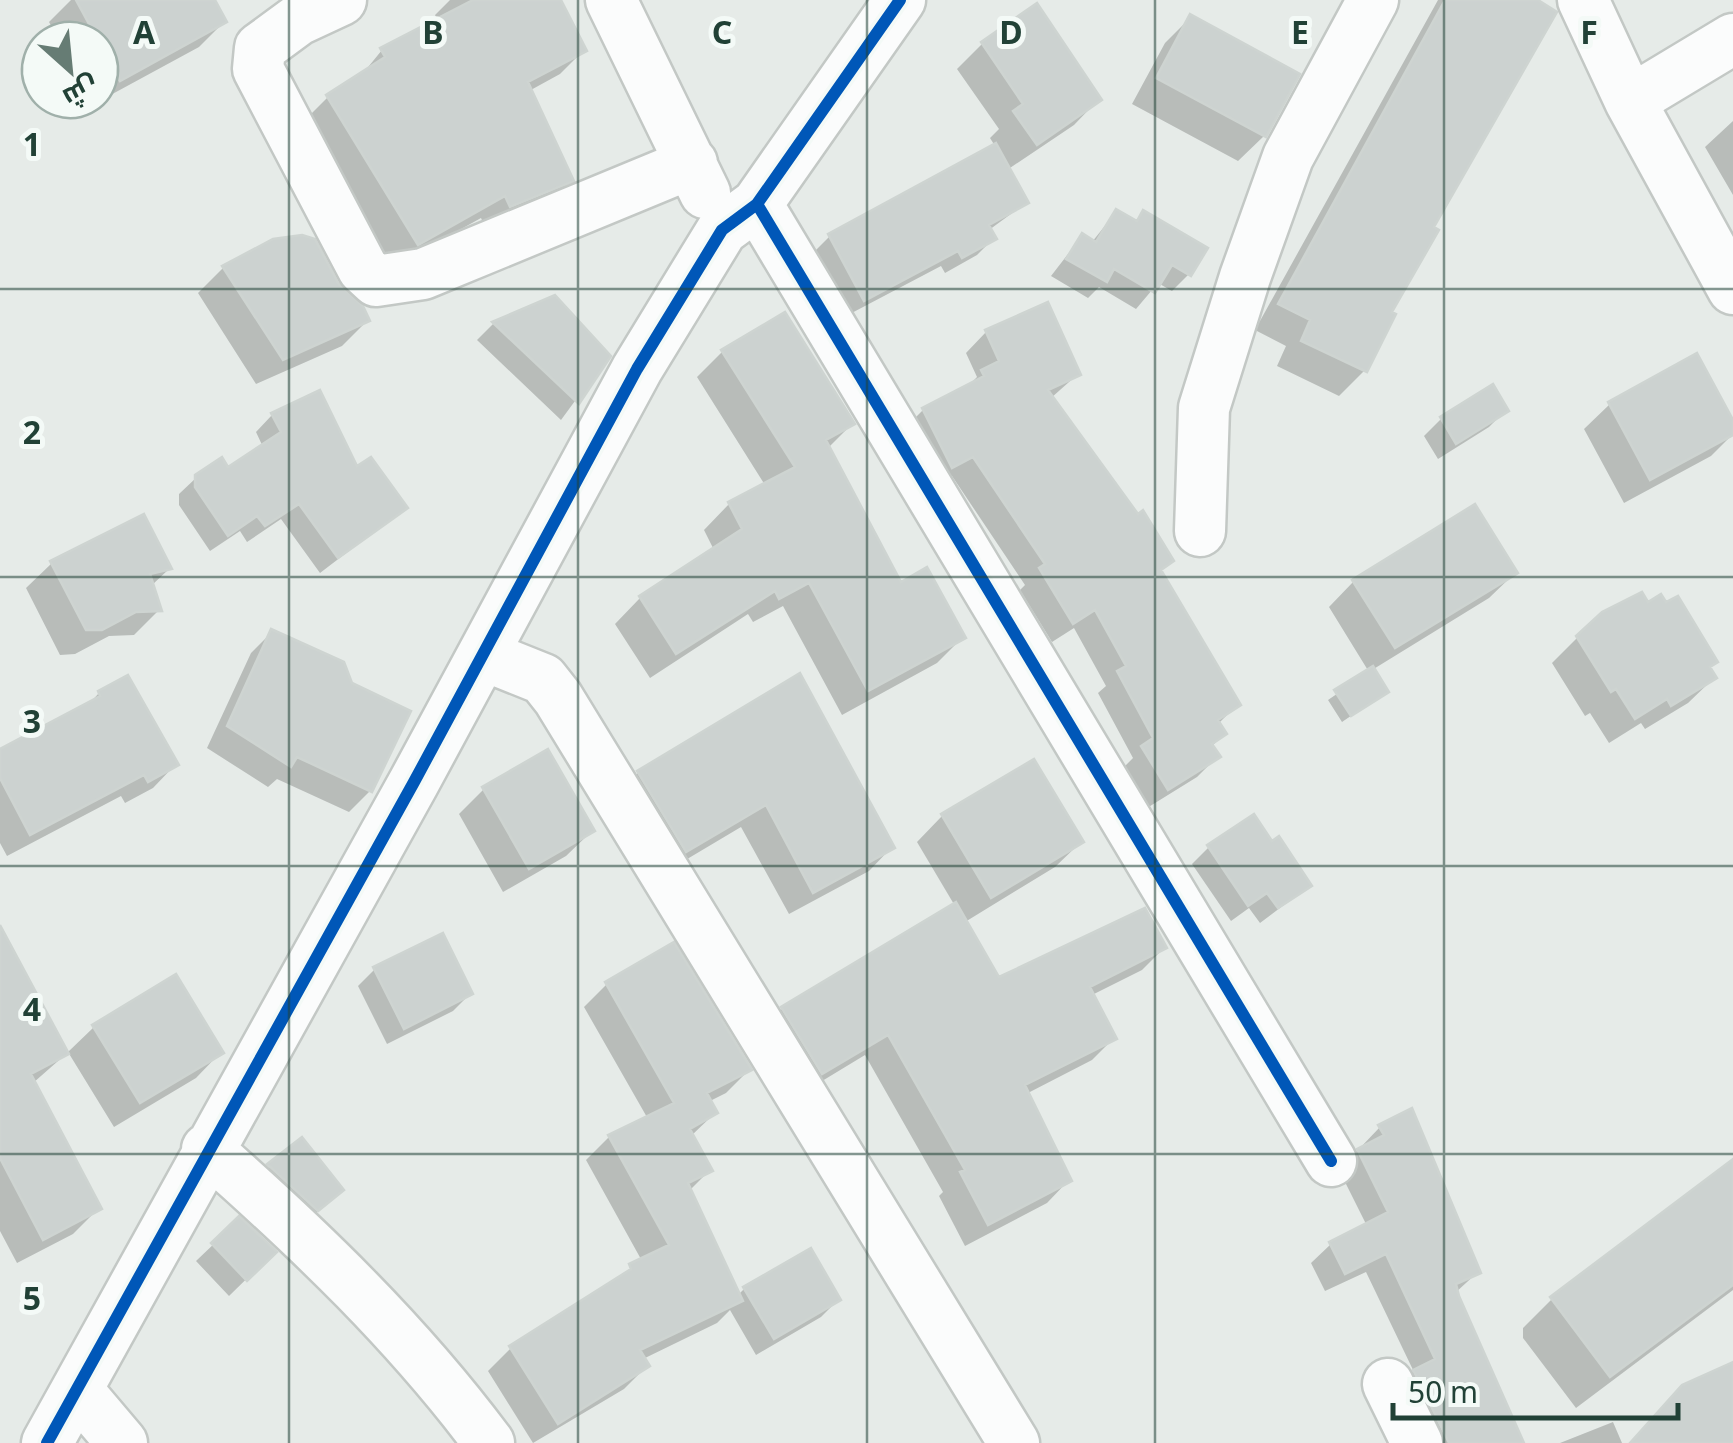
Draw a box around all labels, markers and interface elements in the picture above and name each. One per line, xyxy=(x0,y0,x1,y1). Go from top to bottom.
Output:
text: A xyxy=(133,10,156,53)
text: B xyxy=(422,10,444,53)
text: C xyxy=(712,10,732,53)
text: D xyxy=(999,10,1023,53)
text: E xyxy=(1291,10,1309,53)
text: F xyxy=(1580,10,1598,53)
north arrow xyxy=(20,20,120,120)
text: ش xyxy=(57,68,106,118)
text: 1 xyxy=(23,122,41,165)
text: 2 xyxy=(23,410,41,453)
text: 3 xyxy=(23,699,41,742)
text: 4 xyxy=(23,987,41,1030)
text: 5 xyxy=(23,1276,41,1319)
scale bar xyxy=(1393,1358,1678,1420)
text: 50 m xyxy=(1408,1371,1478,1412)

